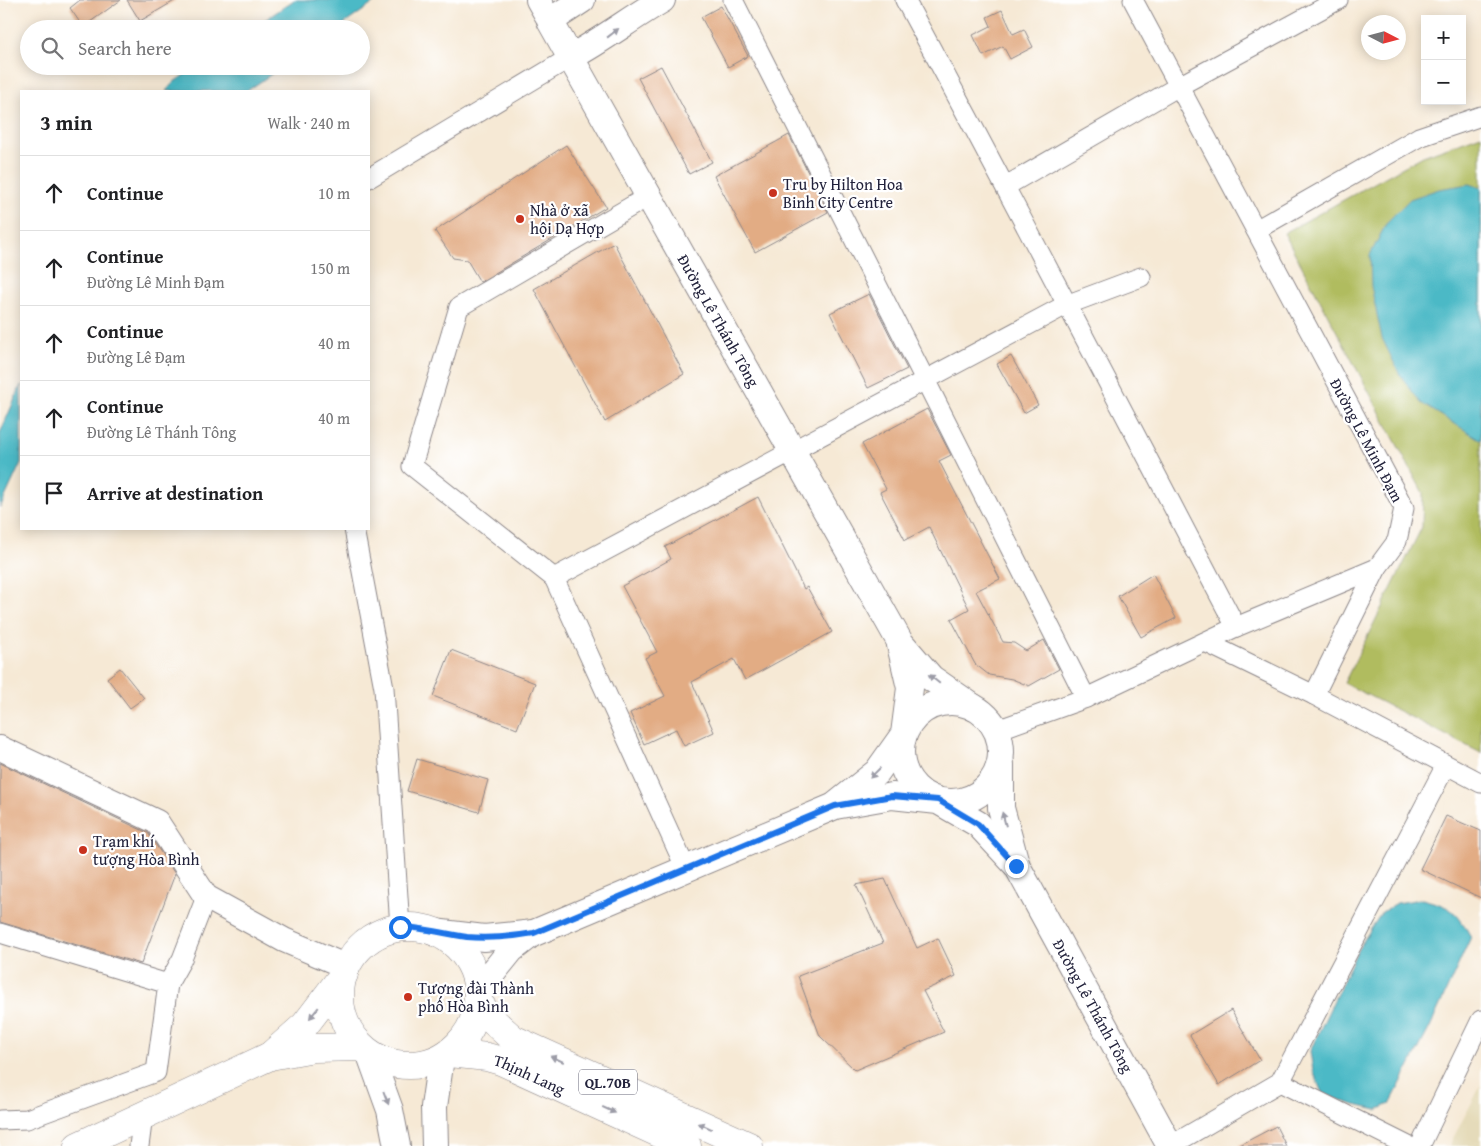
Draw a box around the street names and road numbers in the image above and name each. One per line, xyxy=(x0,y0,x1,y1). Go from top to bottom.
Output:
street label: Đường Lê Thánh Tông xyxy=(672,250,766,391)
street label: Đường Lê Minh Đạm xyxy=(1324,374,1410,506)
street label: Đường Lê Thánh Tông xyxy=(1047,934,1140,1077)
street label: Thịnh Lang xyxy=(491,1048,569,1101)
road number: QL.70B xyxy=(579,1070,637,1094)

